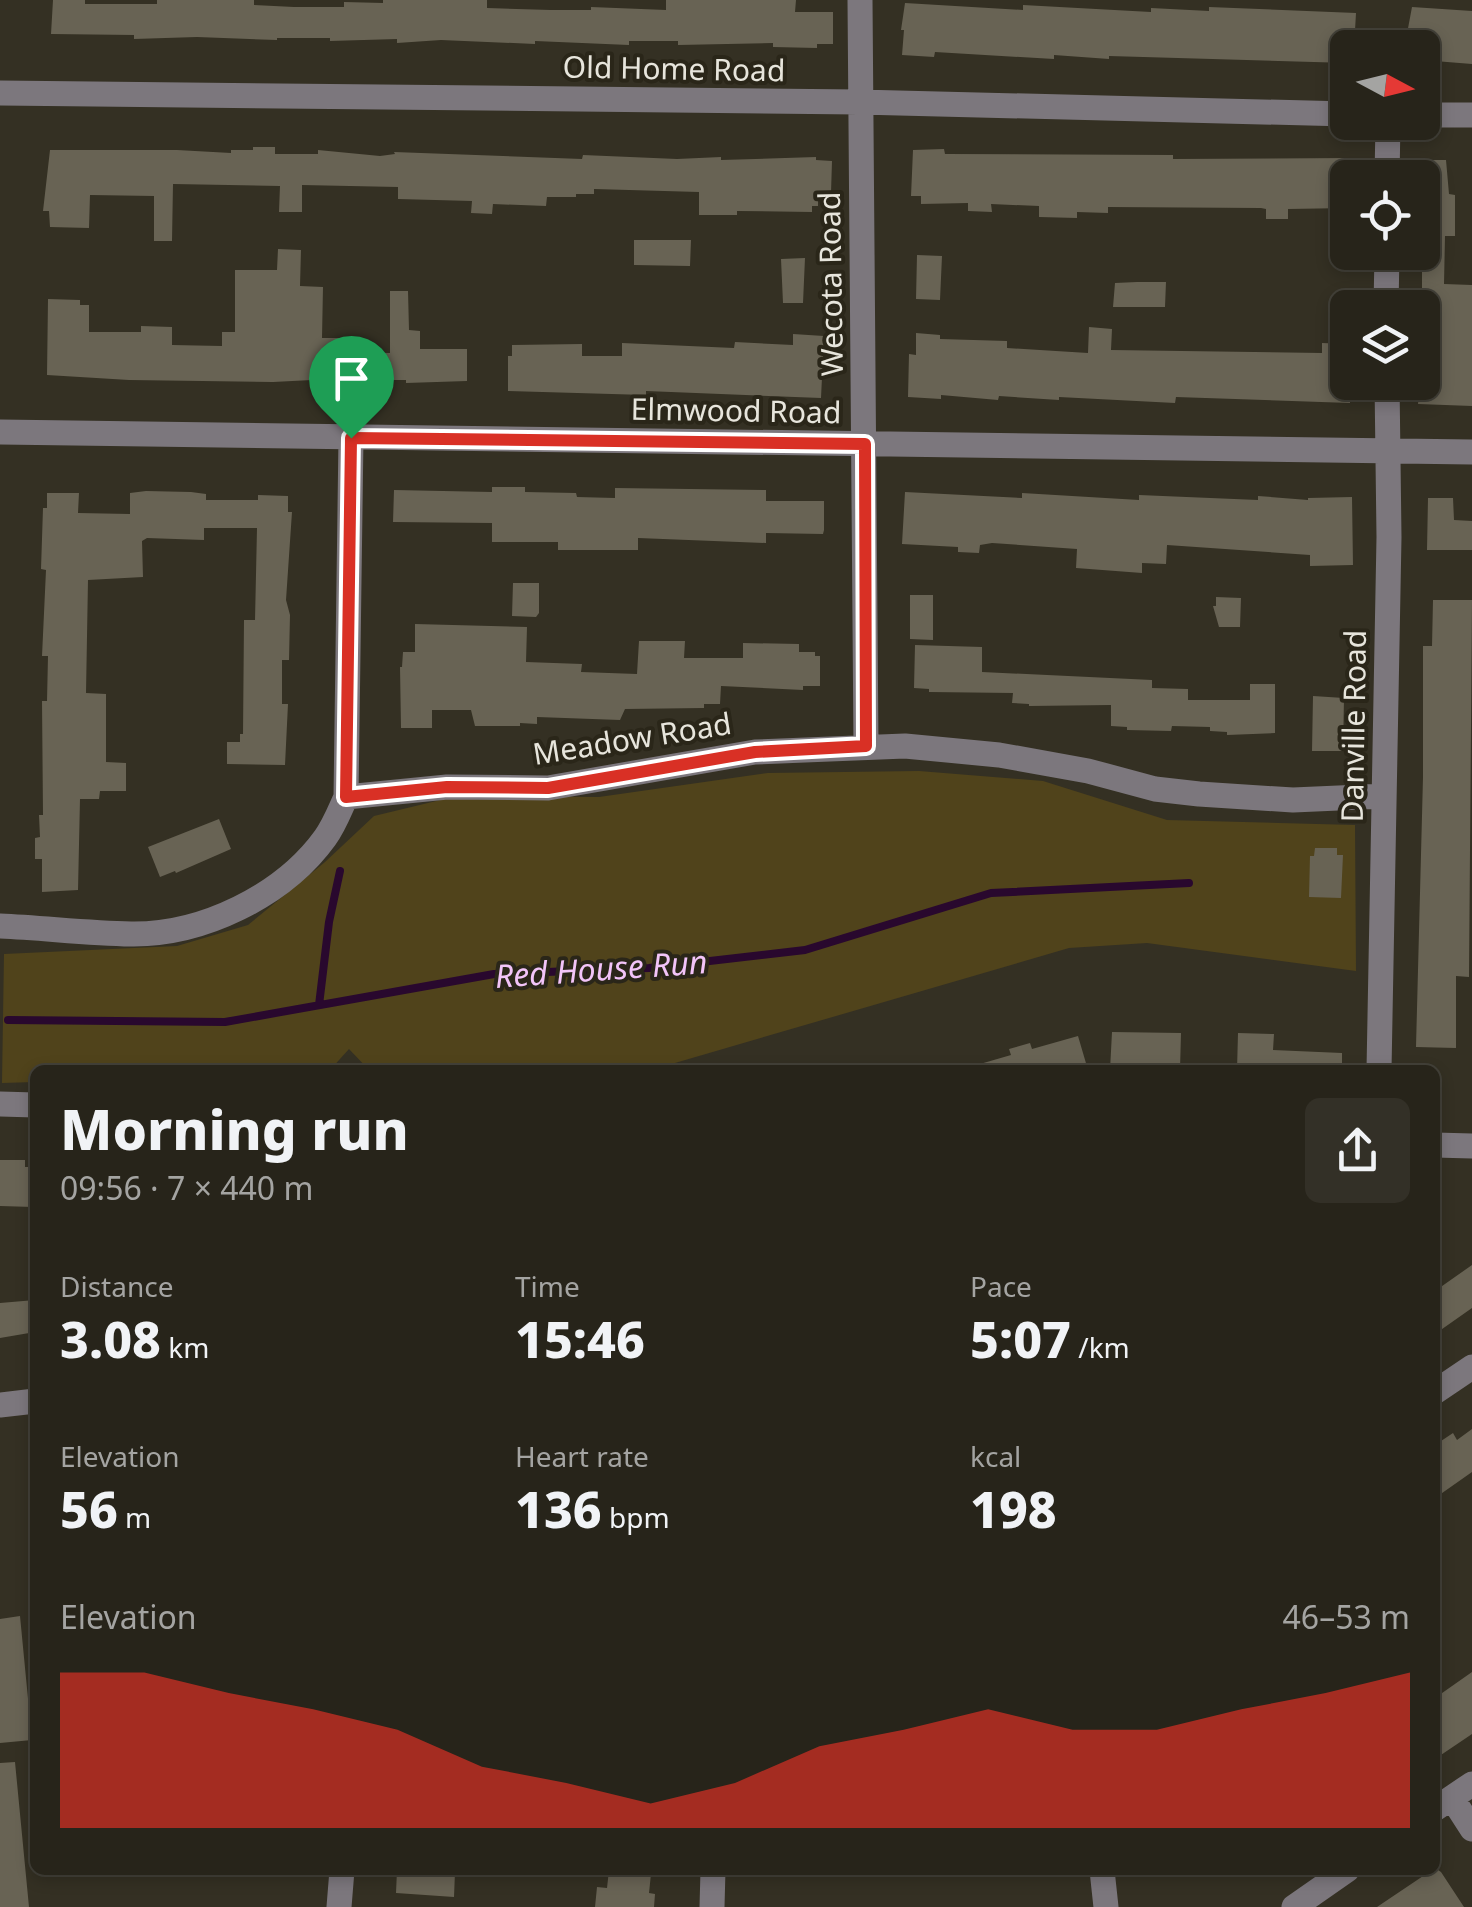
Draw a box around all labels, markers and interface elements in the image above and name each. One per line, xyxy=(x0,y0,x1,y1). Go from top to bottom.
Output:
north arrow xyxy=(1330,30,1440,140)
map controls xyxy=(1330,30,1440,400)
street label: Old Home Road xyxy=(562,46,786,90)
button: locate xyxy=(1330,160,1440,270)
street label: Wecota Road xyxy=(808,191,852,377)
button: layers xyxy=(1330,290,1440,400)
pin xyxy=(309,336,394,439)
icon: arrive xyxy=(324,351,379,406)
street label: Elmwood Road xyxy=(630,388,842,432)
street label: Danville Road xyxy=(1331,629,1375,823)
street label: Meadow Road xyxy=(530,702,734,774)
water label: Red House Run xyxy=(493,939,709,997)
text: Morning run xyxy=(60,1091,409,1166)
button: share xyxy=(1305,1098,1410,1203)
text: 09:56 · 7 × 440 m xyxy=(60,1166,313,1209)
text: Distance xyxy=(60,1267,173,1305)
text: Time xyxy=(515,1267,580,1305)
text: Pace xyxy=(970,1267,1032,1305)
text: 3.08 xyxy=(60,1305,161,1373)
text: 15:46 xyxy=(515,1305,645,1373)
text: 5:07 xyxy=(970,1305,1071,1373)
text: km xyxy=(161,1328,209,1366)
text: /km xyxy=(1071,1328,1130,1366)
text: Elevation xyxy=(60,1437,180,1475)
text: Heart rate xyxy=(515,1437,649,1475)
text: kcal xyxy=(970,1437,1021,1475)
text: 56 xyxy=(60,1475,118,1543)
text: 136 xyxy=(515,1475,602,1543)
text: 198 xyxy=(970,1475,1057,1543)
text: m xyxy=(118,1498,151,1536)
text: bpm xyxy=(602,1498,670,1536)
text: Elevation xyxy=(60,1595,197,1638)
text: 46–53 m xyxy=(1283,1595,1410,1638)

